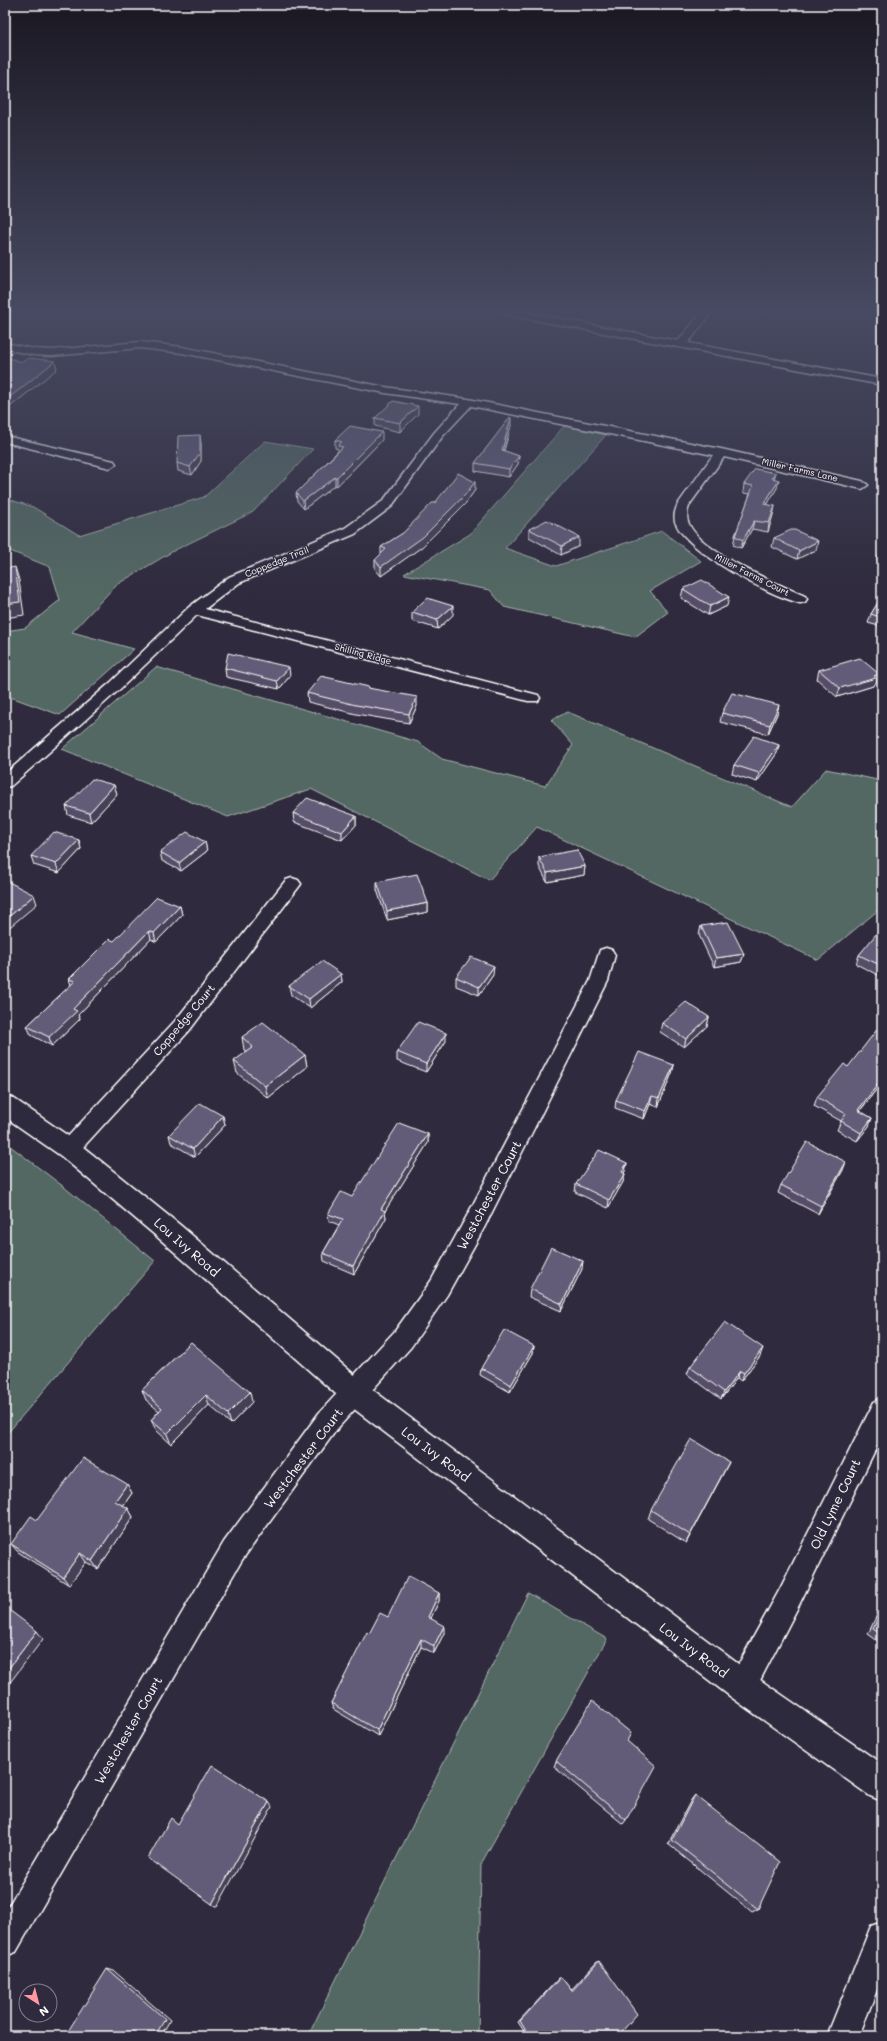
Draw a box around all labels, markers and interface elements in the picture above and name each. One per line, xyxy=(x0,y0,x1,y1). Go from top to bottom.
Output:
street label: Miller Farms Lane xyxy=(761,455,839,484)
street label: Coppedge Trail xyxy=(243,544,310,579)
street label: Miller Farms Court xyxy=(713,551,791,598)
street label: Shilling Ridge xyxy=(334,641,393,666)
street label: Coppedge Court xyxy=(149,981,218,1059)
street label: Westchester Court xyxy=(452,1137,525,1252)
street label: Lou Ivy Road xyxy=(151,1213,224,1280)
street label: Westchester Court xyxy=(259,1404,346,1511)
street label: Lou Ivy Road xyxy=(399,1422,474,1485)
street label: Old Lyme Court xyxy=(805,1456,864,1552)
street label: Lou Ivy Road xyxy=(657,1618,732,1681)
street label: Westchester Court xyxy=(90,1673,165,1787)
north arrow xyxy=(18,1983,58,2023)
text: N xyxy=(36,2003,52,2020)

